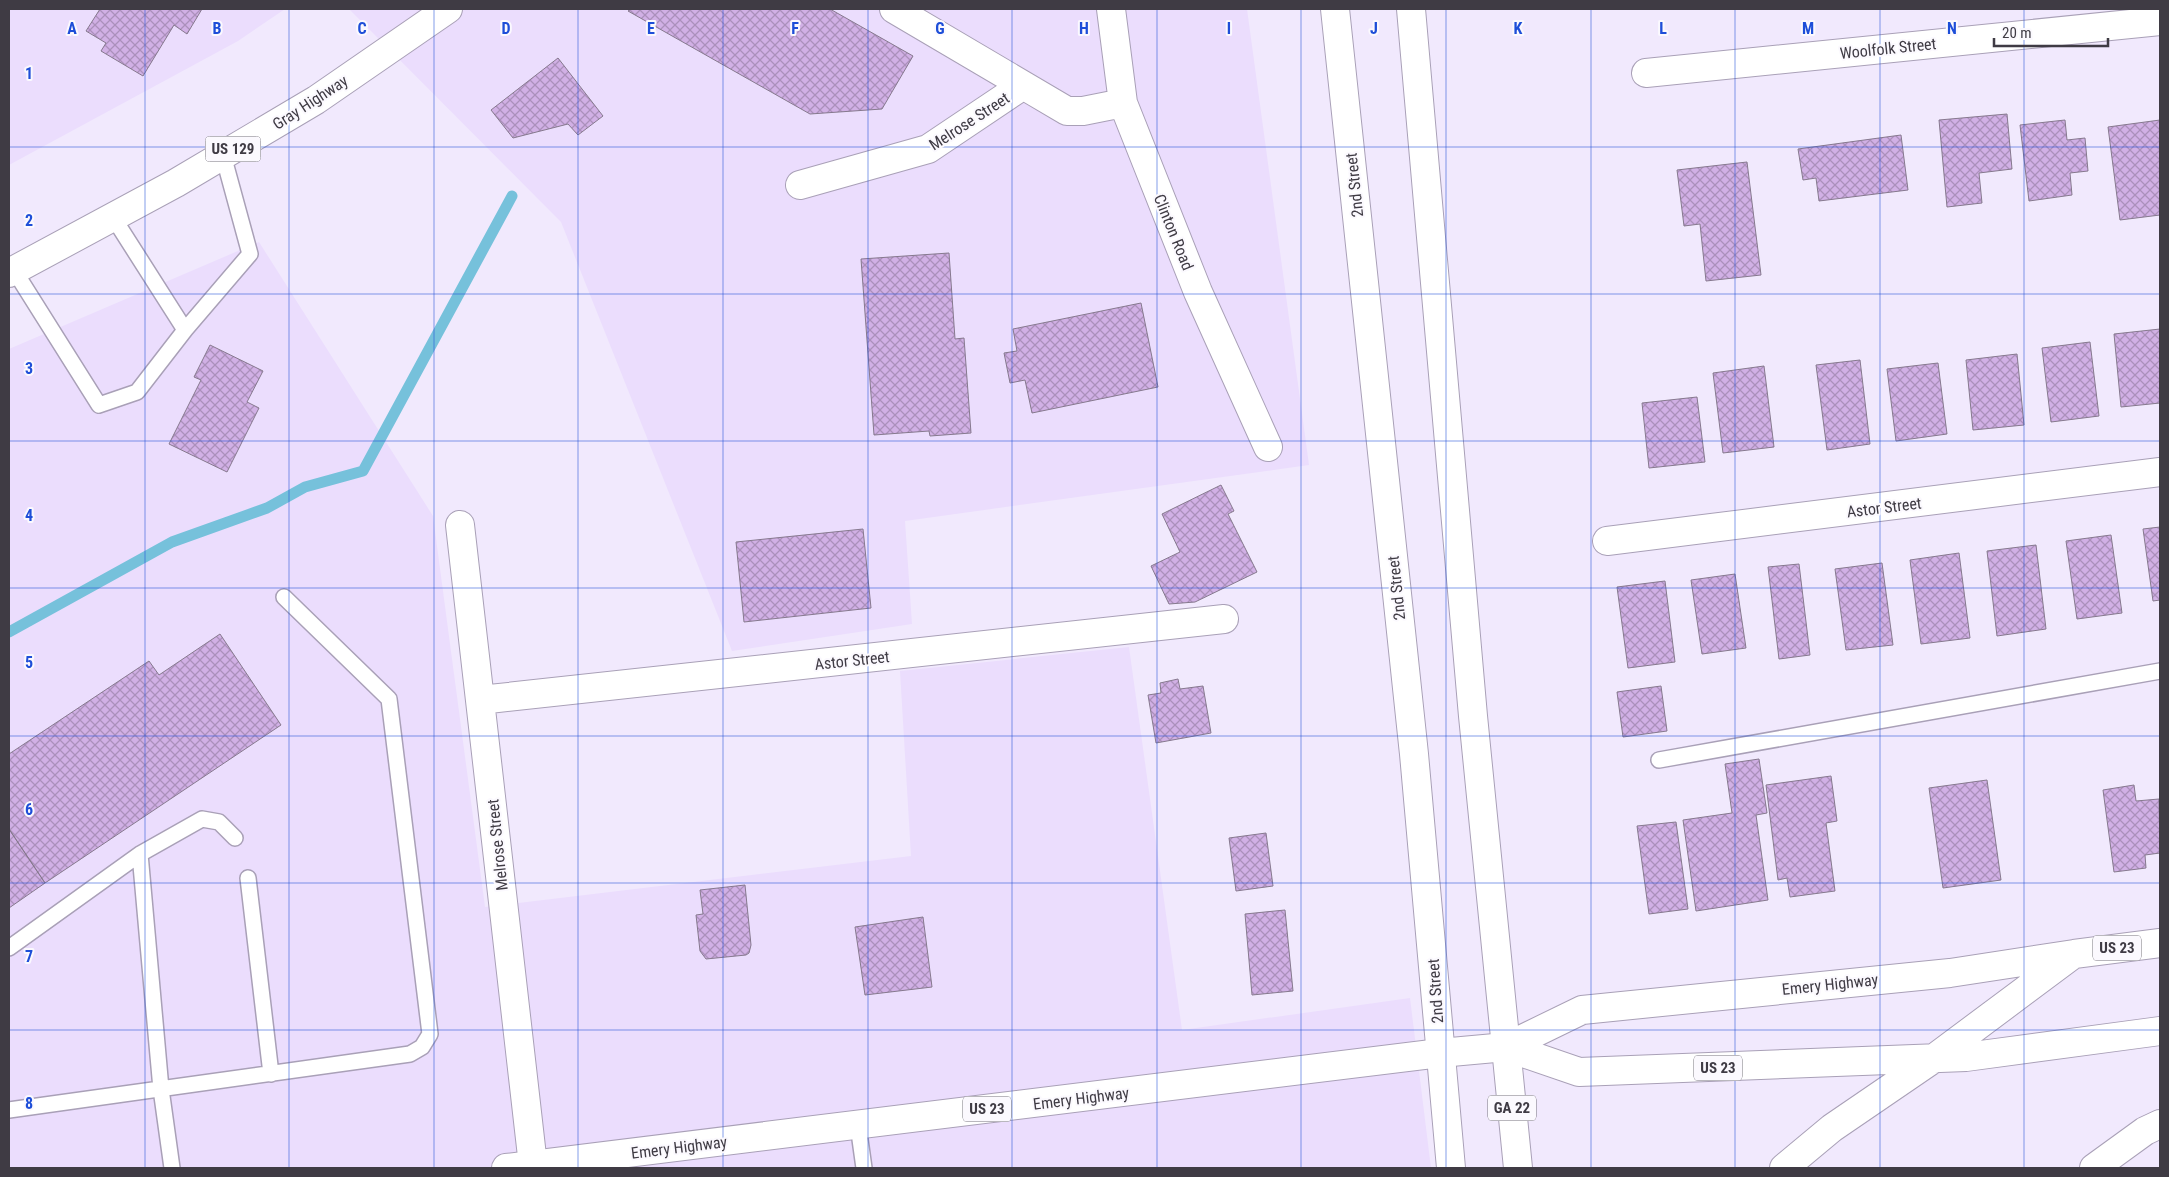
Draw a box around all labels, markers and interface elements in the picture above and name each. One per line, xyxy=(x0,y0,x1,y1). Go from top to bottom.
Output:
scale bar xyxy=(1994,15,2108,47)
text: A xyxy=(67,19,77,38)
text: B xyxy=(213,19,222,38)
text: C xyxy=(357,19,367,38)
text: D xyxy=(501,19,511,38)
text: E xyxy=(647,19,655,38)
text: F xyxy=(791,19,799,38)
text: G xyxy=(935,19,945,38)
text: H xyxy=(1079,19,1089,38)
text: I xyxy=(1227,19,1231,38)
text: J xyxy=(1370,19,1378,38)
text: K xyxy=(1514,19,1523,38)
text: L xyxy=(1659,19,1667,38)
text: M xyxy=(1802,19,1814,38)
text: N xyxy=(1947,19,1957,38)
text: 20 m xyxy=(2002,24,2032,42)
street label: Woolfolk Street xyxy=(1839,34,1937,63)
text: 1 xyxy=(25,64,33,83)
street label: Gray Highway xyxy=(269,71,352,134)
street label: Melrose Street xyxy=(926,88,1013,154)
road number: US 129 xyxy=(206,136,260,162)
street label: 2nd Street xyxy=(1342,151,1367,218)
street label: Clinton Road xyxy=(1150,191,1197,273)
text: 2 xyxy=(25,211,33,230)
text: 3 xyxy=(25,359,33,378)
street label: Astor Street xyxy=(1846,493,1923,522)
text: 4 xyxy=(25,506,33,525)
street label: 2nd Street xyxy=(1384,554,1409,621)
street label: Astor Street xyxy=(814,647,891,674)
text: 5 xyxy=(25,653,33,672)
street label: Melrose Street xyxy=(483,798,512,892)
text: 6 xyxy=(25,800,33,819)
road number: US 23 xyxy=(2093,936,2141,960)
text: 7 xyxy=(25,947,33,966)
street label: 2nd Street xyxy=(1424,958,1447,1024)
street label: Emery Highway xyxy=(1781,970,1879,999)
road number: US 23 xyxy=(1694,1056,1742,1080)
street label: Emery Highway xyxy=(1032,1083,1131,1114)
text: 8 xyxy=(25,1094,33,1113)
road number: US 23 xyxy=(963,1096,1011,1122)
road number: GA 22 xyxy=(1488,1096,1536,1120)
street label: Emery Highway xyxy=(630,1132,729,1163)

